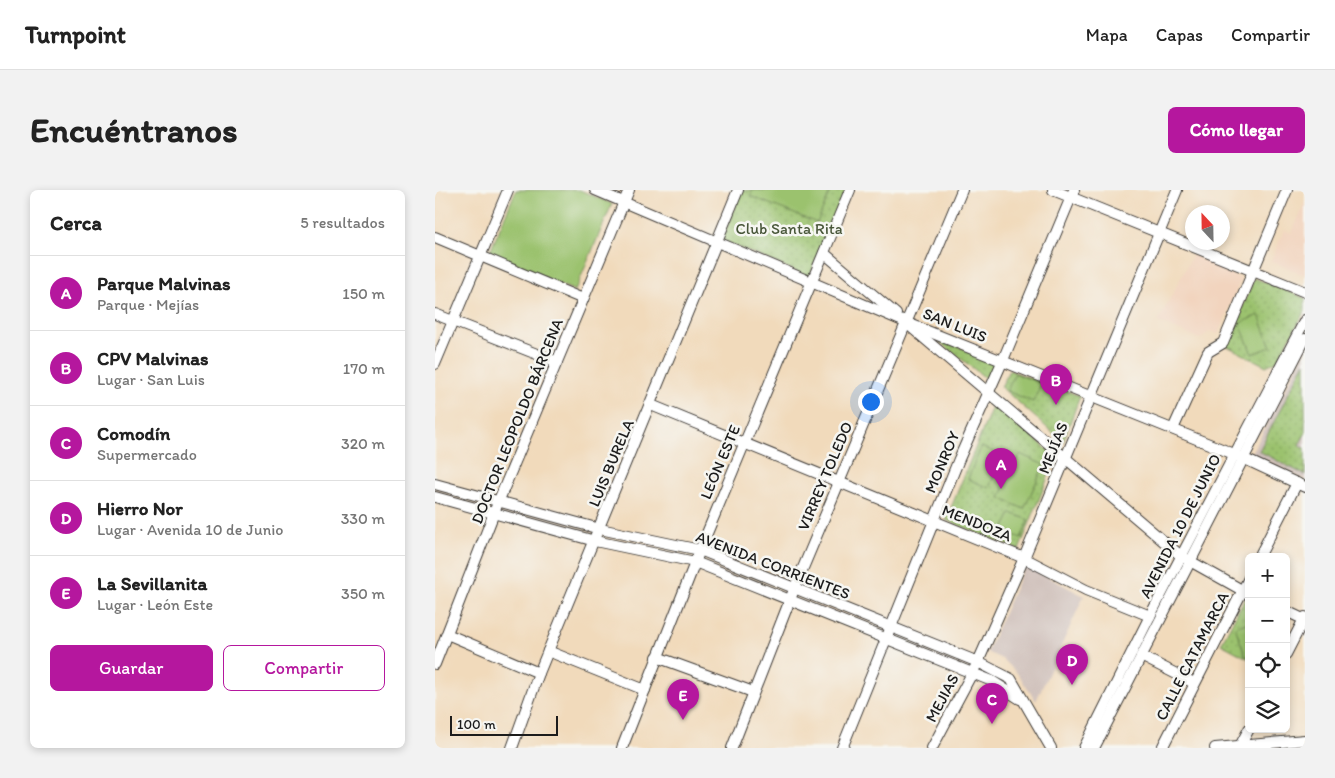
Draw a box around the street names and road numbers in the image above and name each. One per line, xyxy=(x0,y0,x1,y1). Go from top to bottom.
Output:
street label: SAN LUIS xyxy=(920,304,990,346)
street label: DOCTOR LEOPOLDO BÁRCENA xyxy=(467,316,567,526)
street label: LUIS BURELA xyxy=(584,417,638,509)
street label: VIRREY TOLEDO xyxy=(794,419,856,533)
street label: MEJÍAS xyxy=(1034,419,1072,477)
street label: LEÓN ESTE xyxy=(696,422,744,502)
street label: MONROY xyxy=(920,428,964,496)
street label: AVENIDA 10 DE JUNIO xyxy=(1135,451,1225,601)
street label: MENDOZA xyxy=(939,500,1015,546)
street label: AVENIDA CORRIENTES xyxy=(693,527,853,603)
street label: CALLE CATAMARCA xyxy=(1151,588,1233,724)
street label: MEJIAS xyxy=(921,671,963,725)

